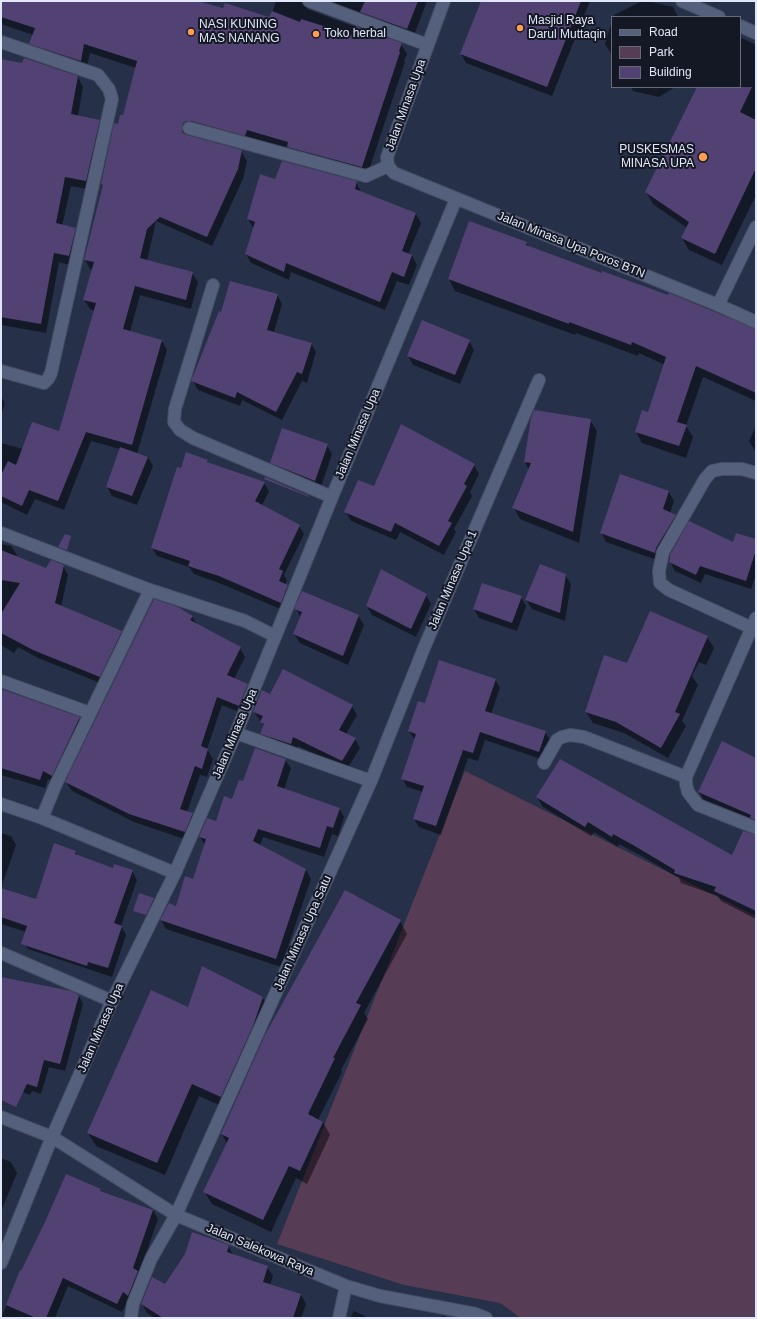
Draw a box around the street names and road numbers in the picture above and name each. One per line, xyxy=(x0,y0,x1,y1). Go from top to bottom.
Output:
street label: Jalan Minasa Upa xyxy=(383,57,429,153)
street label: Jalan Minasa Upa Poros BTN xyxy=(495,209,647,281)
street label: Jalan Minasa Upa xyxy=(333,387,383,481)
street label: Jalan Minasa Upa 1 xyxy=(426,528,480,632)
street label: Jalan Minasa Upa xyxy=(210,687,260,781)
street label: Jalan Minasa Upa Satu xyxy=(271,873,335,993)
street label: Jalan Minasa Upa xyxy=(75,981,127,1075)
street label: Jalan Salekowa Raya xyxy=(204,1221,316,1279)

